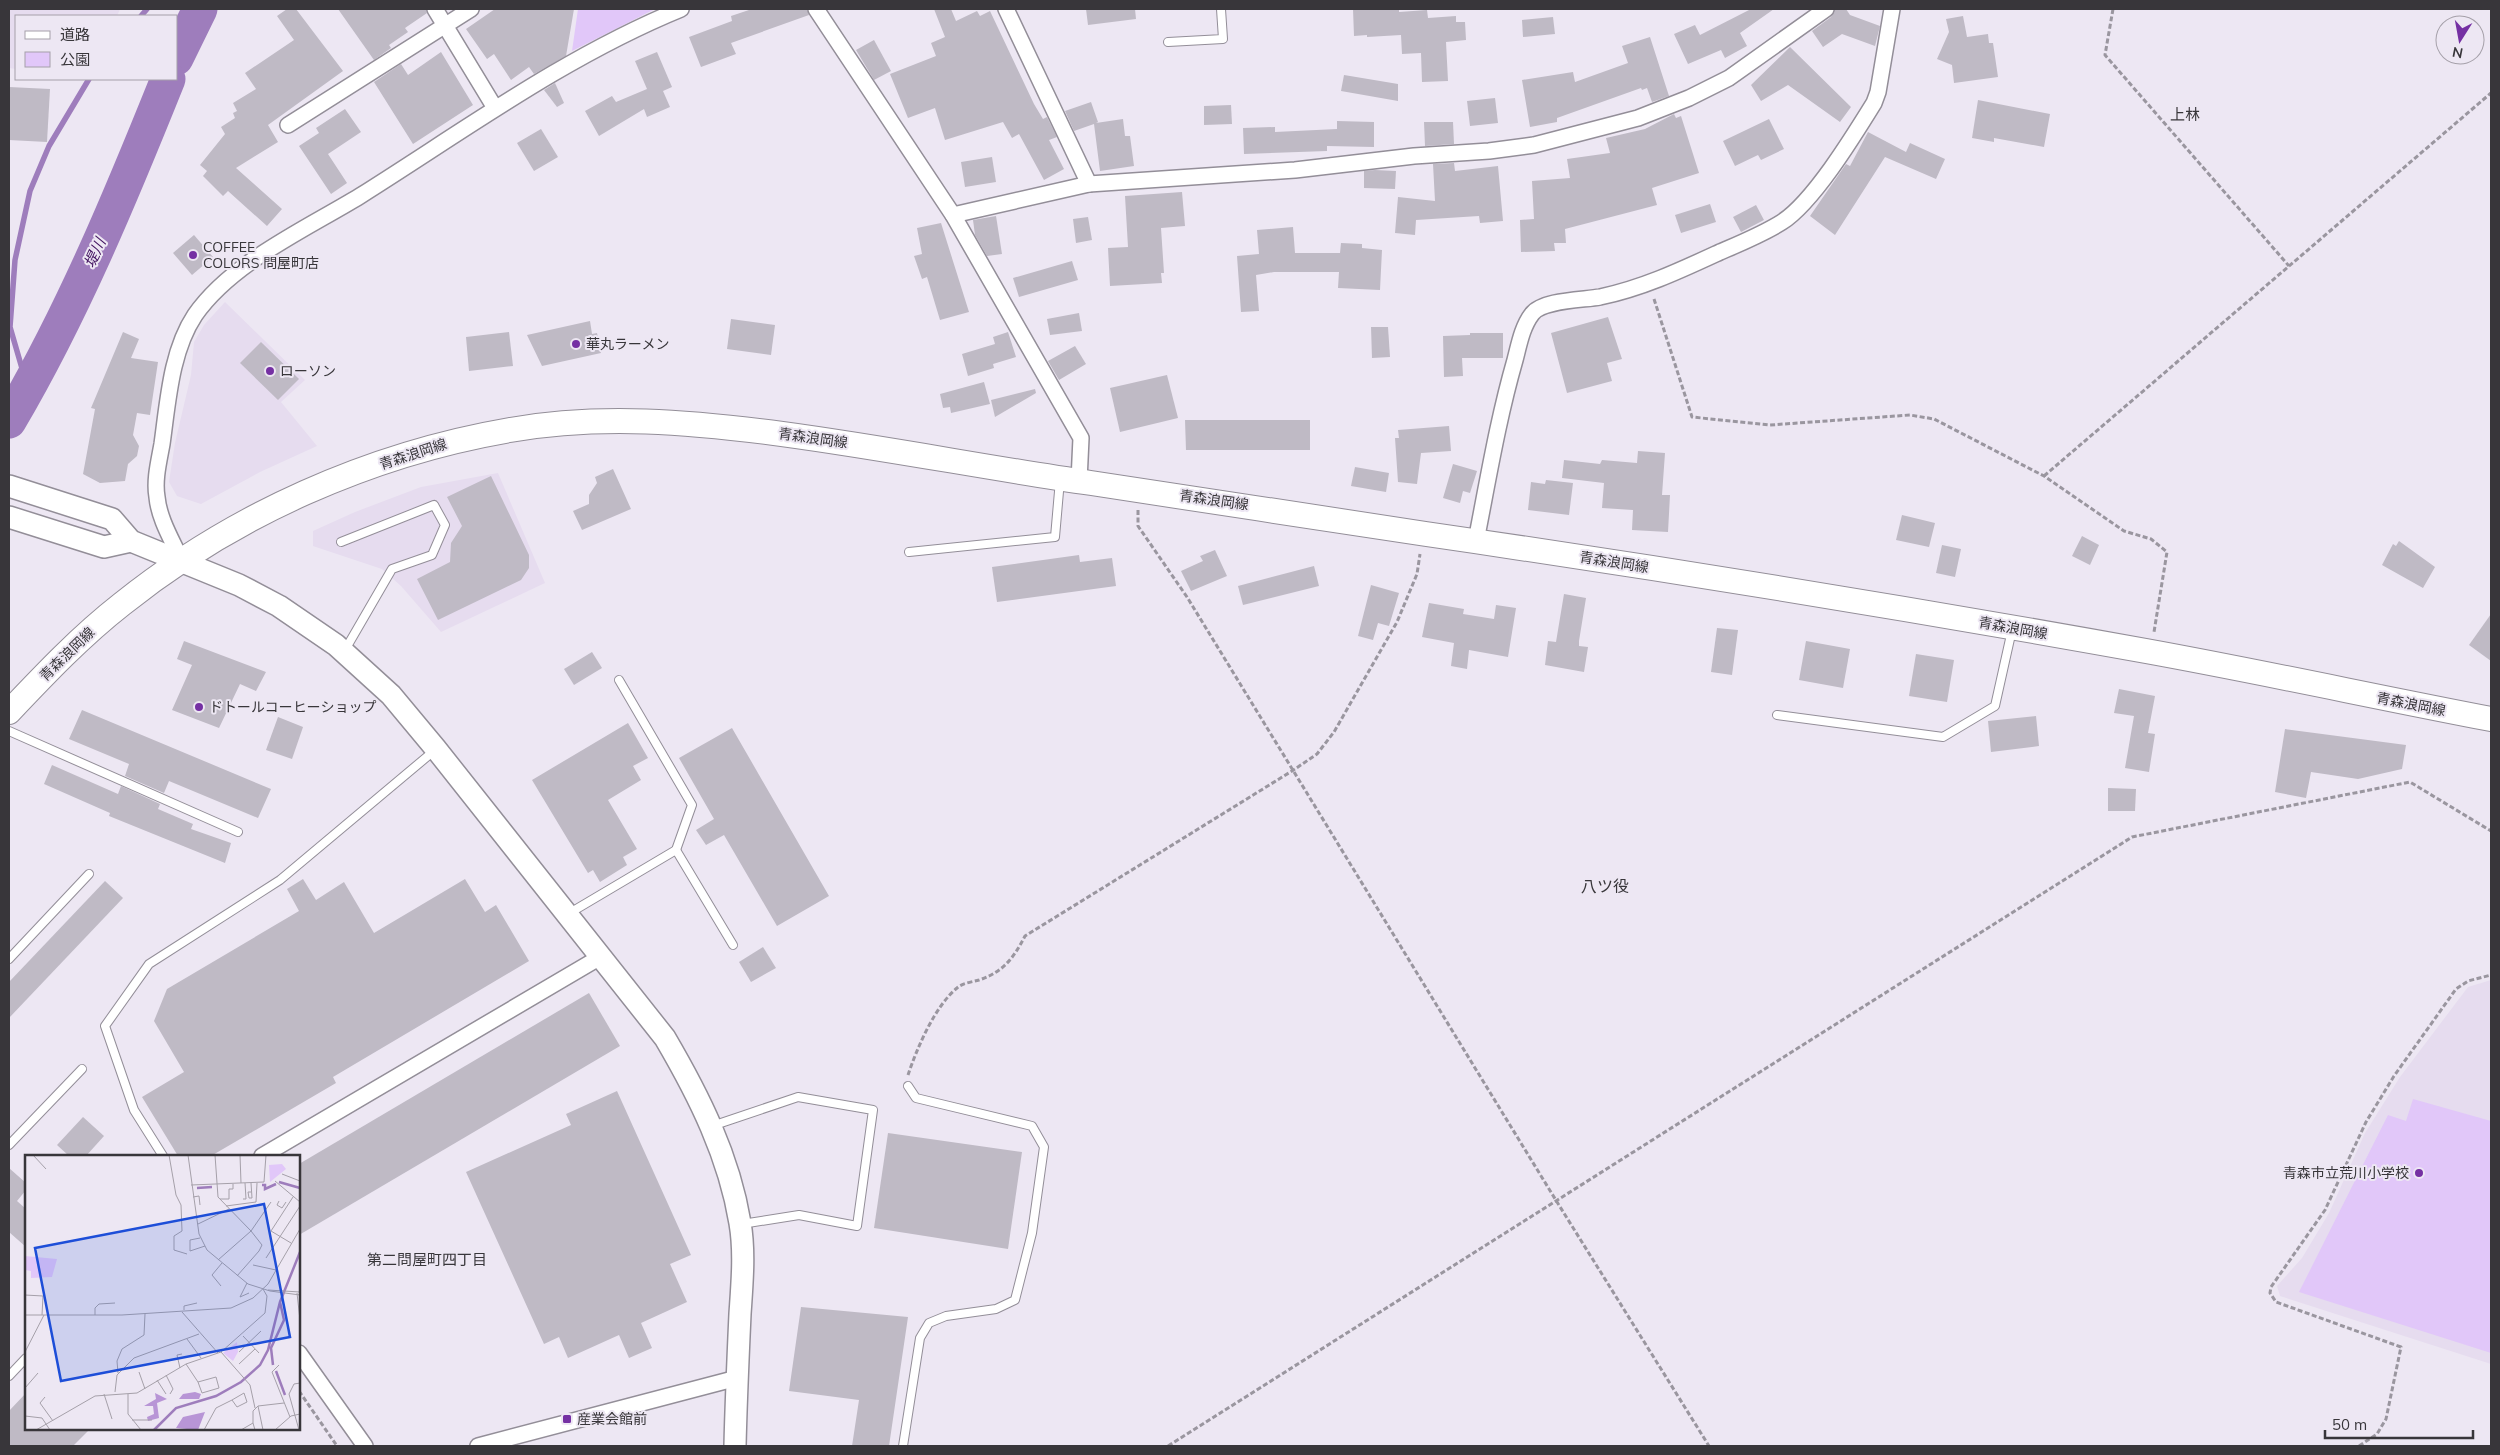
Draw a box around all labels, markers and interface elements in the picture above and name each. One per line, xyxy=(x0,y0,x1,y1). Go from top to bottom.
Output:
legend xyxy=(15,15,178,80)
north arrow xyxy=(2435,15,2485,65)
text: 道路 xyxy=(60,25,90,44)
text: N xyxy=(2451,43,2464,63)
text: 公園 xyxy=(60,50,90,69)
district label: 上林 xyxy=(2170,105,2200,124)
water label: 堤川 xyxy=(80,233,110,270)
place label: COFFEE COLORS 問屋町店 xyxy=(203,238,319,272)
marker: COFFEE COLORS 問屋町店 xyxy=(187,249,199,261)
place label: 華丸ラーメン xyxy=(586,335,669,353)
marker: 華丸ラーメン xyxy=(570,338,582,350)
place label: ローソン xyxy=(280,362,336,380)
marker: ローソン xyxy=(264,365,276,377)
street label: 青森浪岡線 xyxy=(777,424,849,452)
street label: 青森浪岡線 xyxy=(377,435,449,473)
street label: 青森浪岡線 xyxy=(1178,486,1250,514)
street label: 青森浪岡線 xyxy=(1578,548,1650,576)
street label: 青森浪岡線 xyxy=(1977,613,2049,643)
street label: 青森浪岡線 xyxy=(36,623,98,685)
street label: 青森浪岡線 xyxy=(2375,688,2447,720)
place label: ドトールコーヒーショップ xyxy=(209,698,376,716)
marker: ドトールコーヒーショップ xyxy=(193,701,205,713)
district label: 八ツ役 xyxy=(1581,876,1629,896)
inset map xyxy=(25,1155,300,1430)
place label: 青森市立荒川小学校 xyxy=(2283,1164,2409,1182)
marker: 青森市立荒川小学校 xyxy=(2413,1167,2425,1179)
district label: 第二問屋町四丁目 xyxy=(367,1250,487,1269)
scale bar xyxy=(2325,1408,2472,1440)
place label: 産業会館前 xyxy=(577,1410,647,1428)
marker: 産業会館前 xyxy=(561,1413,573,1425)
text: 50 m xyxy=(2332,1415,2367,1434)

